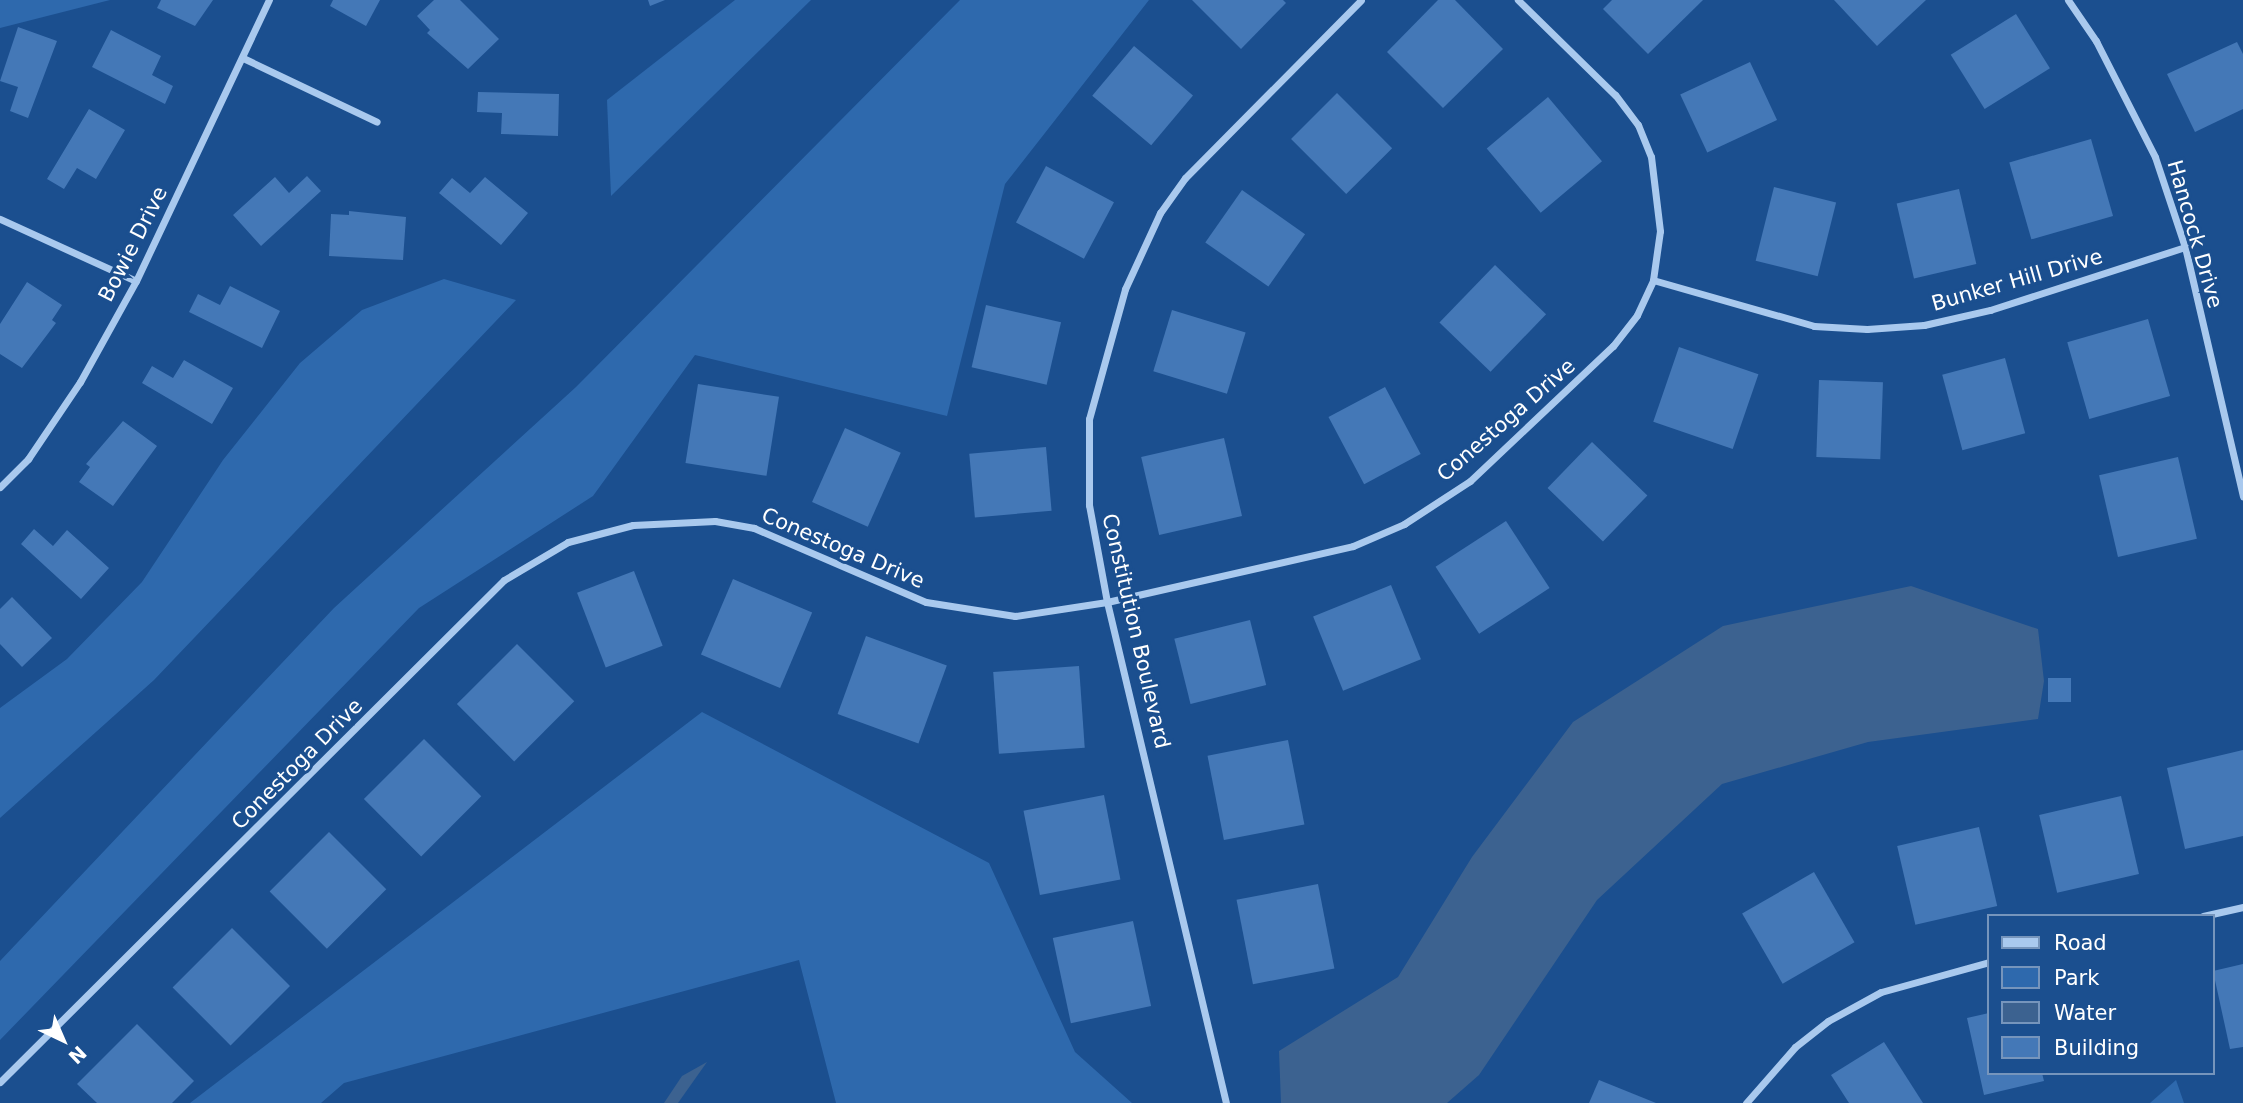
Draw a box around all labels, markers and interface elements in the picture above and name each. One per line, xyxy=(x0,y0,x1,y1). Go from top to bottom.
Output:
street label: Hancock Drive xyxy=(2162,157,2228,311)
street label: Bowie Drive xyxy=(93,182,173,306)
street label: Bunker Hill Drive xyxy=(1929,244,2105,316)
street label: Conestoga Drive xyxy=(1432,353,1580,487)
street label: Conestoga Drive xyxy=(758,502,928,594)
street label: Constitution Boulevard xyxy=(1097,511,1175,751)
street label: Conestoga Drive xyxy=(226,693,368,835)
legend xyxy=(1988,914,2215,1075)
text: Road xyxy=(2054,931,2107,955)
text: Park xyxy=(2054,966,2099,990)
text: Water xyxy=(2054,1001,2116,1025)
north arrow xyxy=(28,1005,98,1075)
text: Building xyxy=(2054,1036,2139,1060)
text: N xyxy=(64,1042,91,1069)

